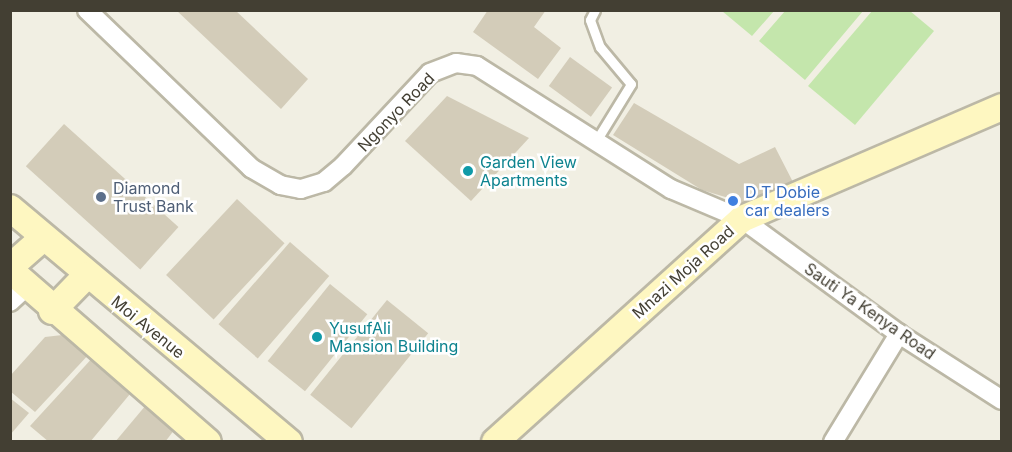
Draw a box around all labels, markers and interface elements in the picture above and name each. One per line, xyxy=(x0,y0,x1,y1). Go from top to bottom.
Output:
street label: Ngonyo Road xyxy=(354,69,438,155)
place label: Garden View Apartments xyxy=(480,152,577,190)
marker: Garden View Apartments xyxy=(461,164,475,178)
place label: Diamond Trust Bank xyxy=(113,178,194,216)
place label: D T Dobie car dealers xyxy=(745,182,830,220)
marker: Diamond Trust Bank xyxy=(94,190,108,204)
marker: D T Dobie car dealers xyxy=(726,194,740,208)
street label: Mnazi Moja Road xyxy=(628,221,738,323)
street label: Sauti Ya Kenya Road xyxy=(801,259,939,363)
street label: Moi Avenue xyxy=(108,292,188,362)
place label: YusufAli Mansion Building xyxy=(329,318,458,356)
marker: YusufAli Mansion Building xyxy=(310,330,324,344)

